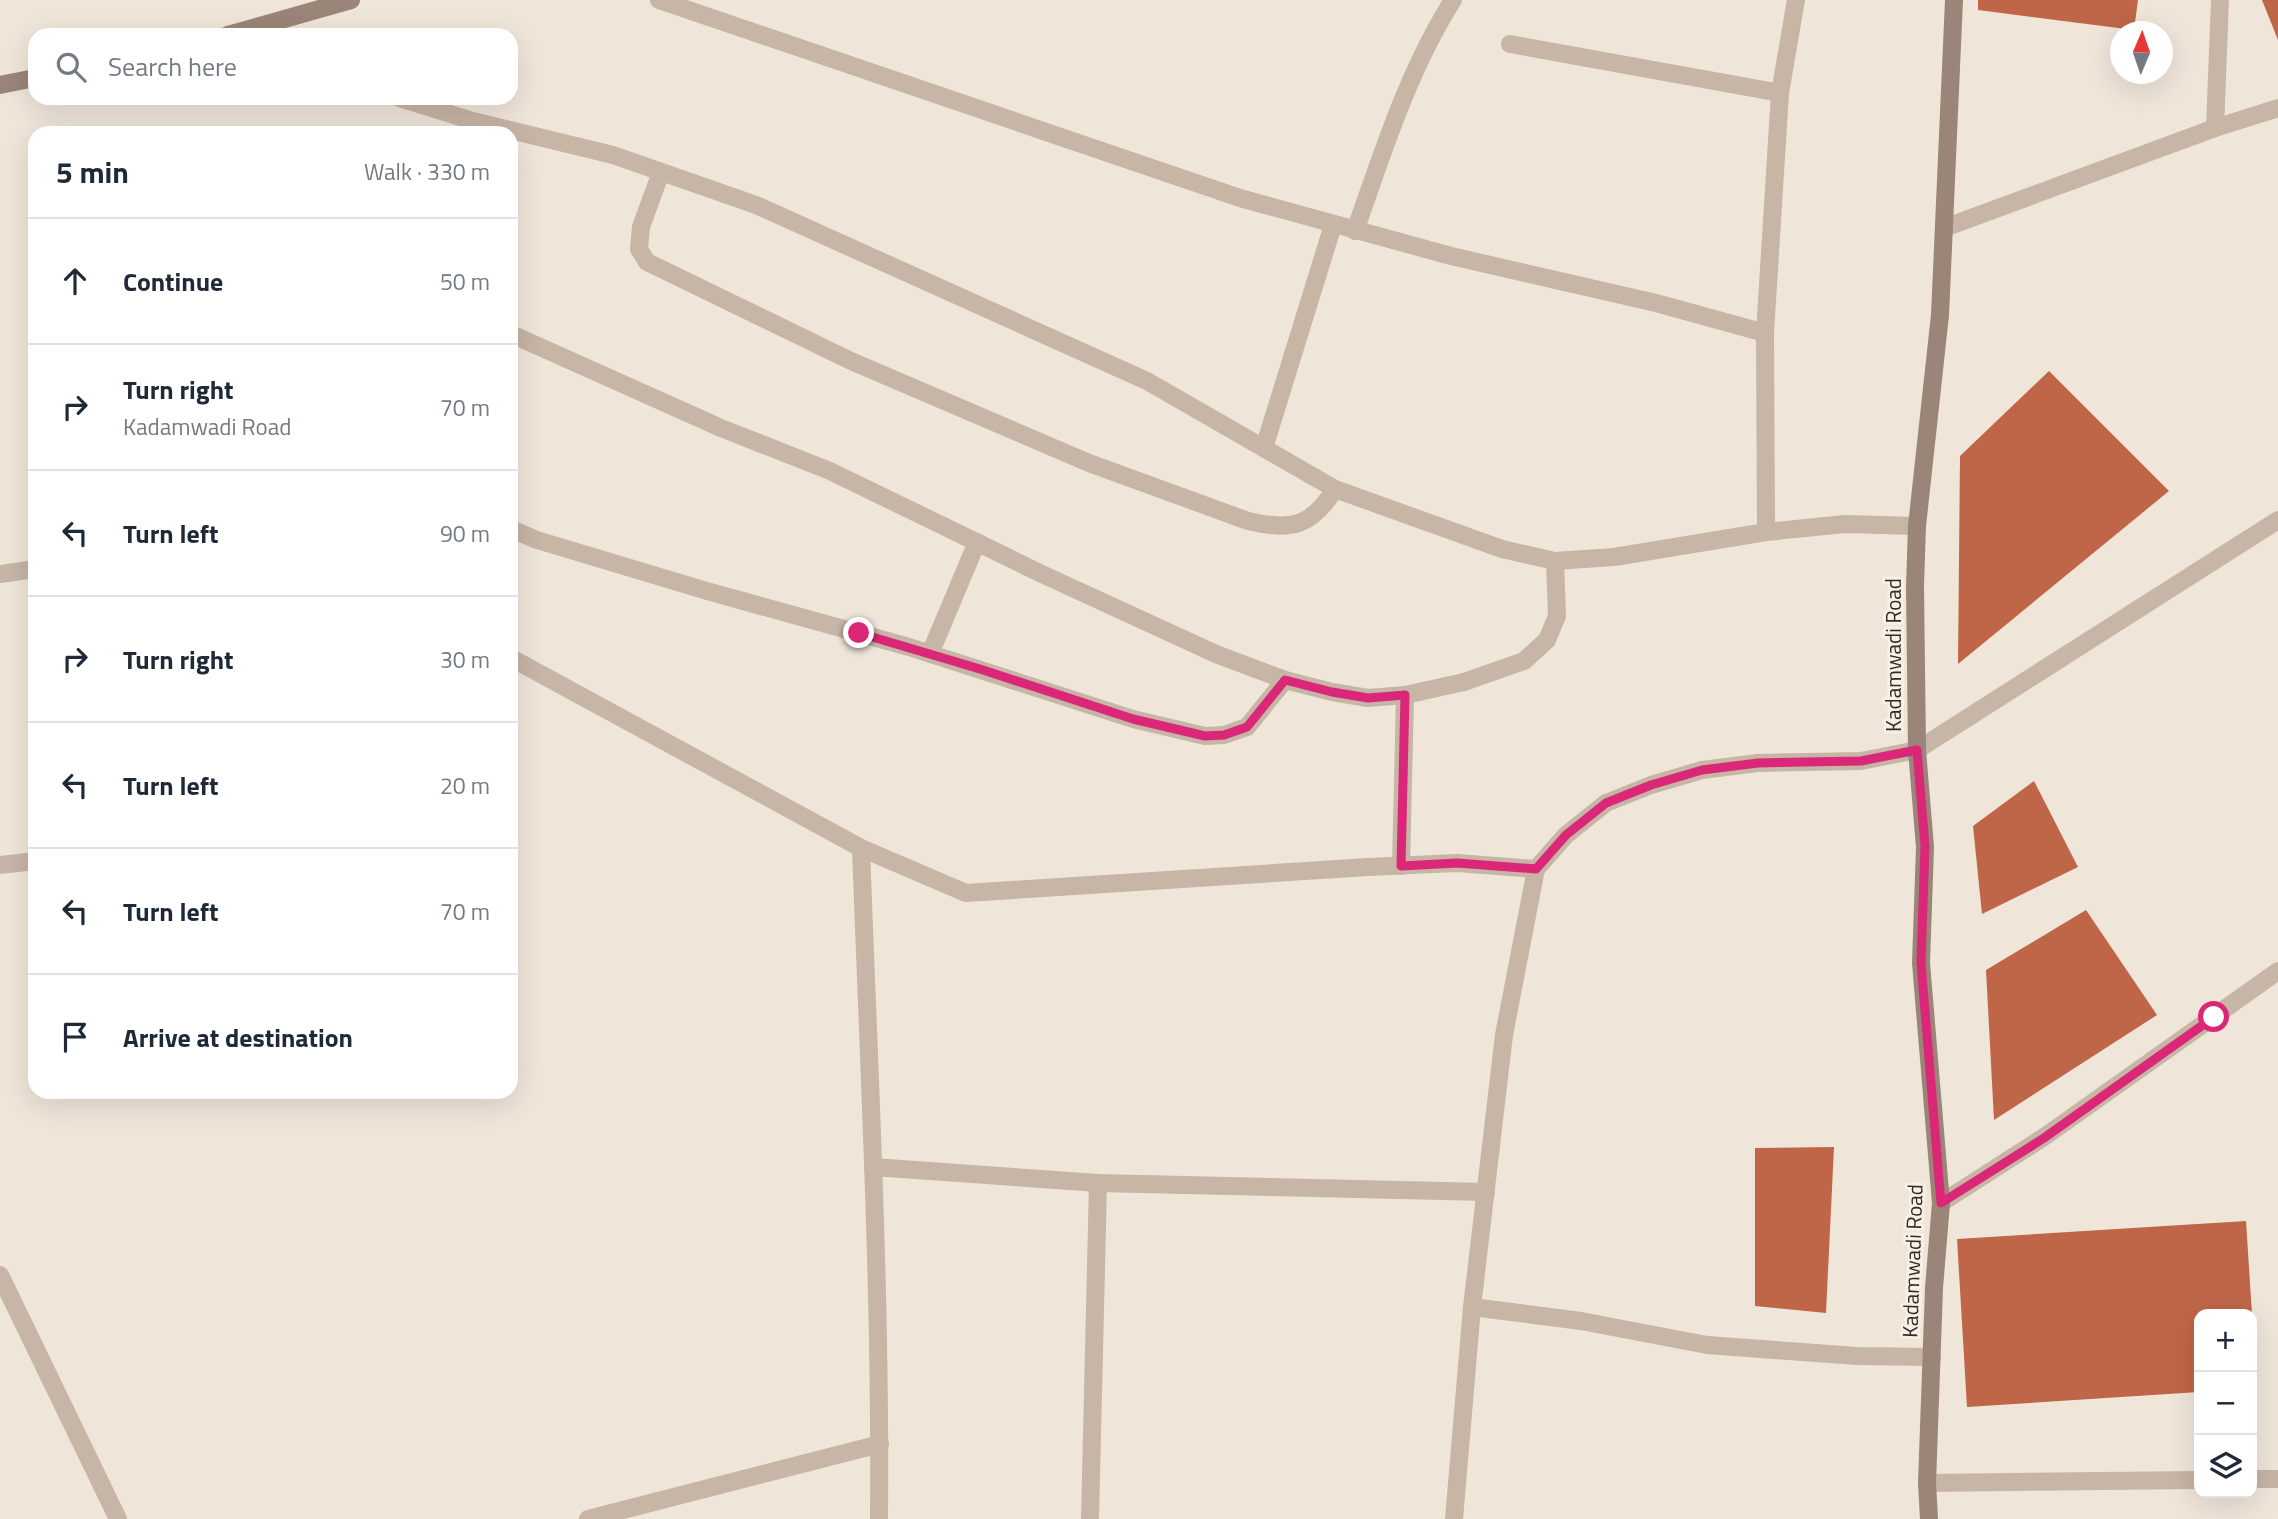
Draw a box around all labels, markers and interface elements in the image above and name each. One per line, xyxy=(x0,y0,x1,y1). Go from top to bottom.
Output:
north arrow xyxy=(2110,21,2173,84)
search box xyxy=(28,28,518,105)
text: Search here xyxy=(108,47,237,86)
icon: search xyxy=(52,48,90,86)
text: 5 min xyxy=(56,149,129,195)
text: Walk · 330 m xyxy=(364,154,490,189)
icon: ahead xyxy=(56,262,94,300)
text: Continue xyxy=(123,262,223,301)
text: 50 m xyxy=(440,264,490,299)
text: Turn right xyxy=(123,370,234,409)
icon: right xyxy=(56,388,94,426)
text: 70 m xyxy=(440,390,490,425)
text: Kadamwadi Road xyxy=(123,409,291,444)
icon: left xyxy=(56,514,94,552)
text: Turn left xyxy=(123,514,218,553)
text: 90 m xyxy=(440,516,490,551)
street label: Kadamwadi Road xyxy=(1877,578,1909,732)
route end xyxy=(843,617,874,648)
icon: right xyxy=(56,640,94,678)
text: Turn right xyxy=(123,640,234,679)
text: 30 m xyxy=(440,642,490,677)
icon: left xyxy=(56,766,94,804)
text: Turn left xyxy=(123,766,218,805)
text: 20 m xyxy=(440,768,490,803)
icon: left xyxy=(56,892,94,930)
text: Turn left xyxy=(123,892,218,931)
text: 70 m xyxy=(440,894,490,929)
route start xyxy=(2198,1001,2229,1032)
icon: arrive xyxy=(56,1018,94,1056)
text: Arrive at destination xyxy=(123,1018,353,1057)
street label: Kadamwadi Road xyxy=(1893,1184,1931,1338)
map controls xyxy=(2194,1309,2257,1498)
button: + xyxy=(2194,1309,2257,1372)
button: − xyxy=(2194,1372,2257,1435)
button: layers xyxy=(2194,1435,2257,1498)

